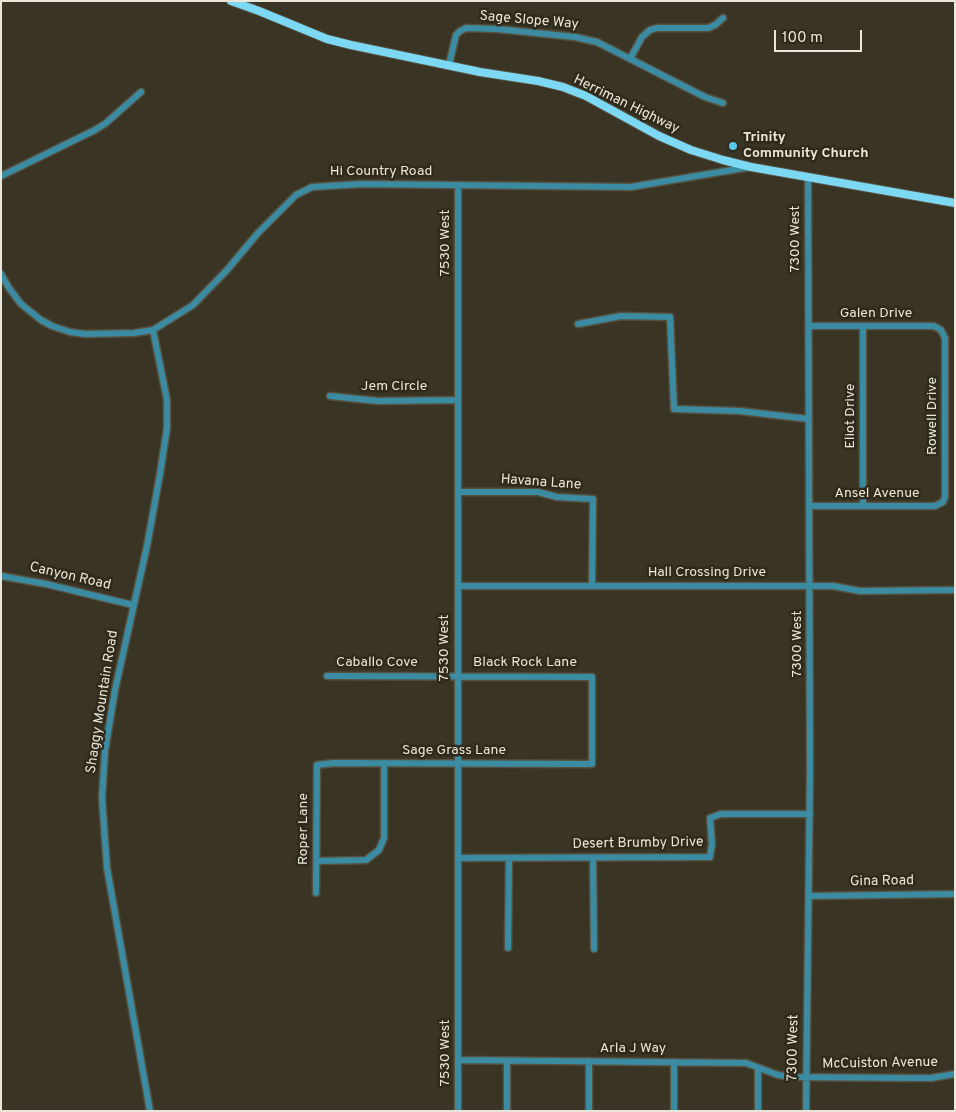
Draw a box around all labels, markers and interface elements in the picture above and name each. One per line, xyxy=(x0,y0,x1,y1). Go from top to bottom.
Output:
street label: Sage Slope Way xyxy=(479,8,579,34)
scale bar xyxy=(776,20,864,52)
text: 100 m xyxy=(782,29,823,48)
street label: Herriman Highway xyxy=(570,72,682,138)
place label: Trinity Community Church xyxy=(743,130,868,162)
marker: Trinity Community Church xyxy=(727,140,739,152)
street label: Hi Country Road xyxy=(330,164,432,180)
street label: 7300 West xyxy=(788,205,804,273)
street label: 7530 West xyxy=(438,209,454,277)
street label: Galen Drive xyxy=(840,306,912,322)
street label: Rowell Drive xyxy=(925,377,941,455)
street label: Jem Circle xyxy=(361,379,427,395)
street label: Eliot Drive xyxy=(843,383,859,449)
street label: Havana Lane xyxy=(500,472,582,494)
street label: Ansel Avenue xyxy=(834,486,920,502)
street label: Canyon Road xyxy=(28,559,112,595)
street label: Hall Crossing Drive xyxy=(648,565,766,581)
street label: 7300 West xyxy=(790,610,806,678)
street label: 7530 West xyxy=(437,614,453,682)
street label: Shaggy Mountain Road xyxy=(83,629,123,775)
street label: Caballo Cove xyxy=(336,655,418,671)
street label: Black Rock Lane xyxy=(473,655,577,671)
street label: Sage Grass Lane xyxy=(402,743,506,759)
street label: Roper Lane xyxy=(296,793,312,865)
street label: Desert Brumby Drive xyxy=(572,834,704,854)
street label: Gina Road xyxy=(850,873,914,891)
street label: 7300 West xyxy=(785,1014,803,1082)
street label: 7530 West xyxy=(438,1019,454,1087)
street label: Arla J Way xyxy=(600,1041,666,1057)
street label: McCuiston Avenue xyxy=(822,1055,938,1073)

